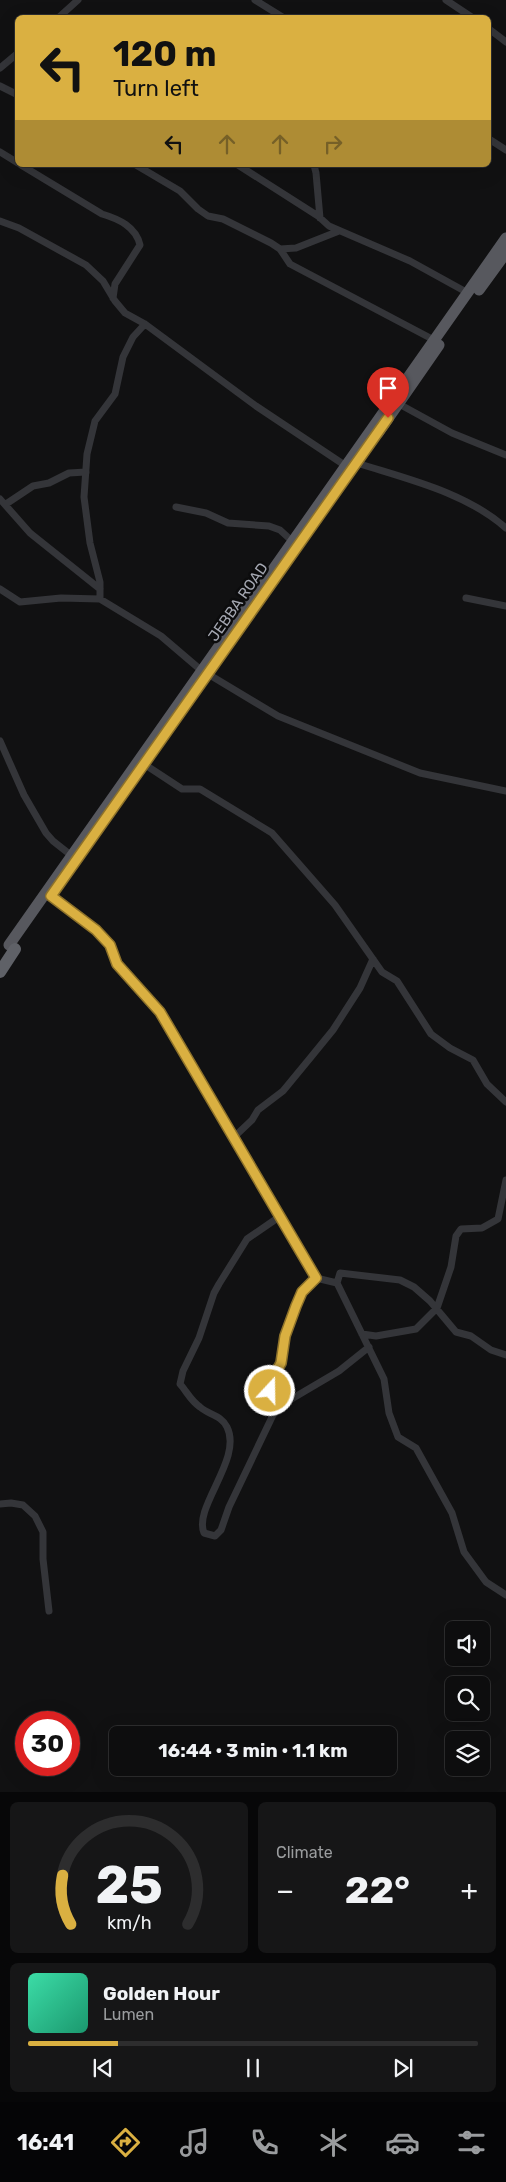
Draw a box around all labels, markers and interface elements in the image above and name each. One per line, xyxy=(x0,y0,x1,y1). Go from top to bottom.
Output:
text: 120 m xyxy=(113,33,216,75)
icon: left xyxy=(30,35,95,100)
text: Turn left xyxy=(113,75,199,102)
icon: left xyxy=(160,130,188,158)
icon: ahead xyxy=(213,130,241,158)
icon: ahead xyxy=(266,130,294,158)
icon: right xyxy=(319,130,347,158)
pin xyxy=(367,367,409,418)
icon: arrive xyxy=(374,374,402,402)
street label: JEBBA ROAD xyxy=(204,559,272,645)
position arrow xyxy=(243,1364,295,1416)
map controls xyxy=(445,1621,490,1776)
button: sound xyxy=(445,1621,490,1666)
button: search xyxy=(445,1676,490,1721)
speed limit sign: 30 xyxy=(15,1711,80,1776)
button: layers xyxy=(445,1731,490,1776)
text: 16:44 · 3 min · 1.1 km xyxy=(158,1739,348,1762)
text: Climate xyxy=(276,1843,333,1862)
text: 25 xyxy=(95,1854,163,1916)
text: 22° xyxy=(345,1867,410,1913)
text: − xyxy=(276,1874,294,1907)
text: + xyxy=(461,1874,478,1907)
text: km/h xyxy=(107,1912,151,1933)
text: Golden Hour xyxy=(103,1982,220,2005)
text: Lumen xyxy=(103,2005,154,2024)
icon: previous xyxy=(89,2054,117,2082)
icon: pause xyxy=(239,2054,267,2082)
icon: next xyxy=(389,2054,417,2082)
icon: directions xyxy=(108,2125,143,2160)
icon: music xyxy=(177,2125,212,2160)
icon: phone xyxy=(247,2125,282,2160)
icon: climate xyxy=(316,2125,351,2160)
icon: car xyxy=(385,2125,420,2160)
icon: filters xyxy=(454,2125,489,2160)
text: 16:41 xyxy=(17,2129,74,2156)

